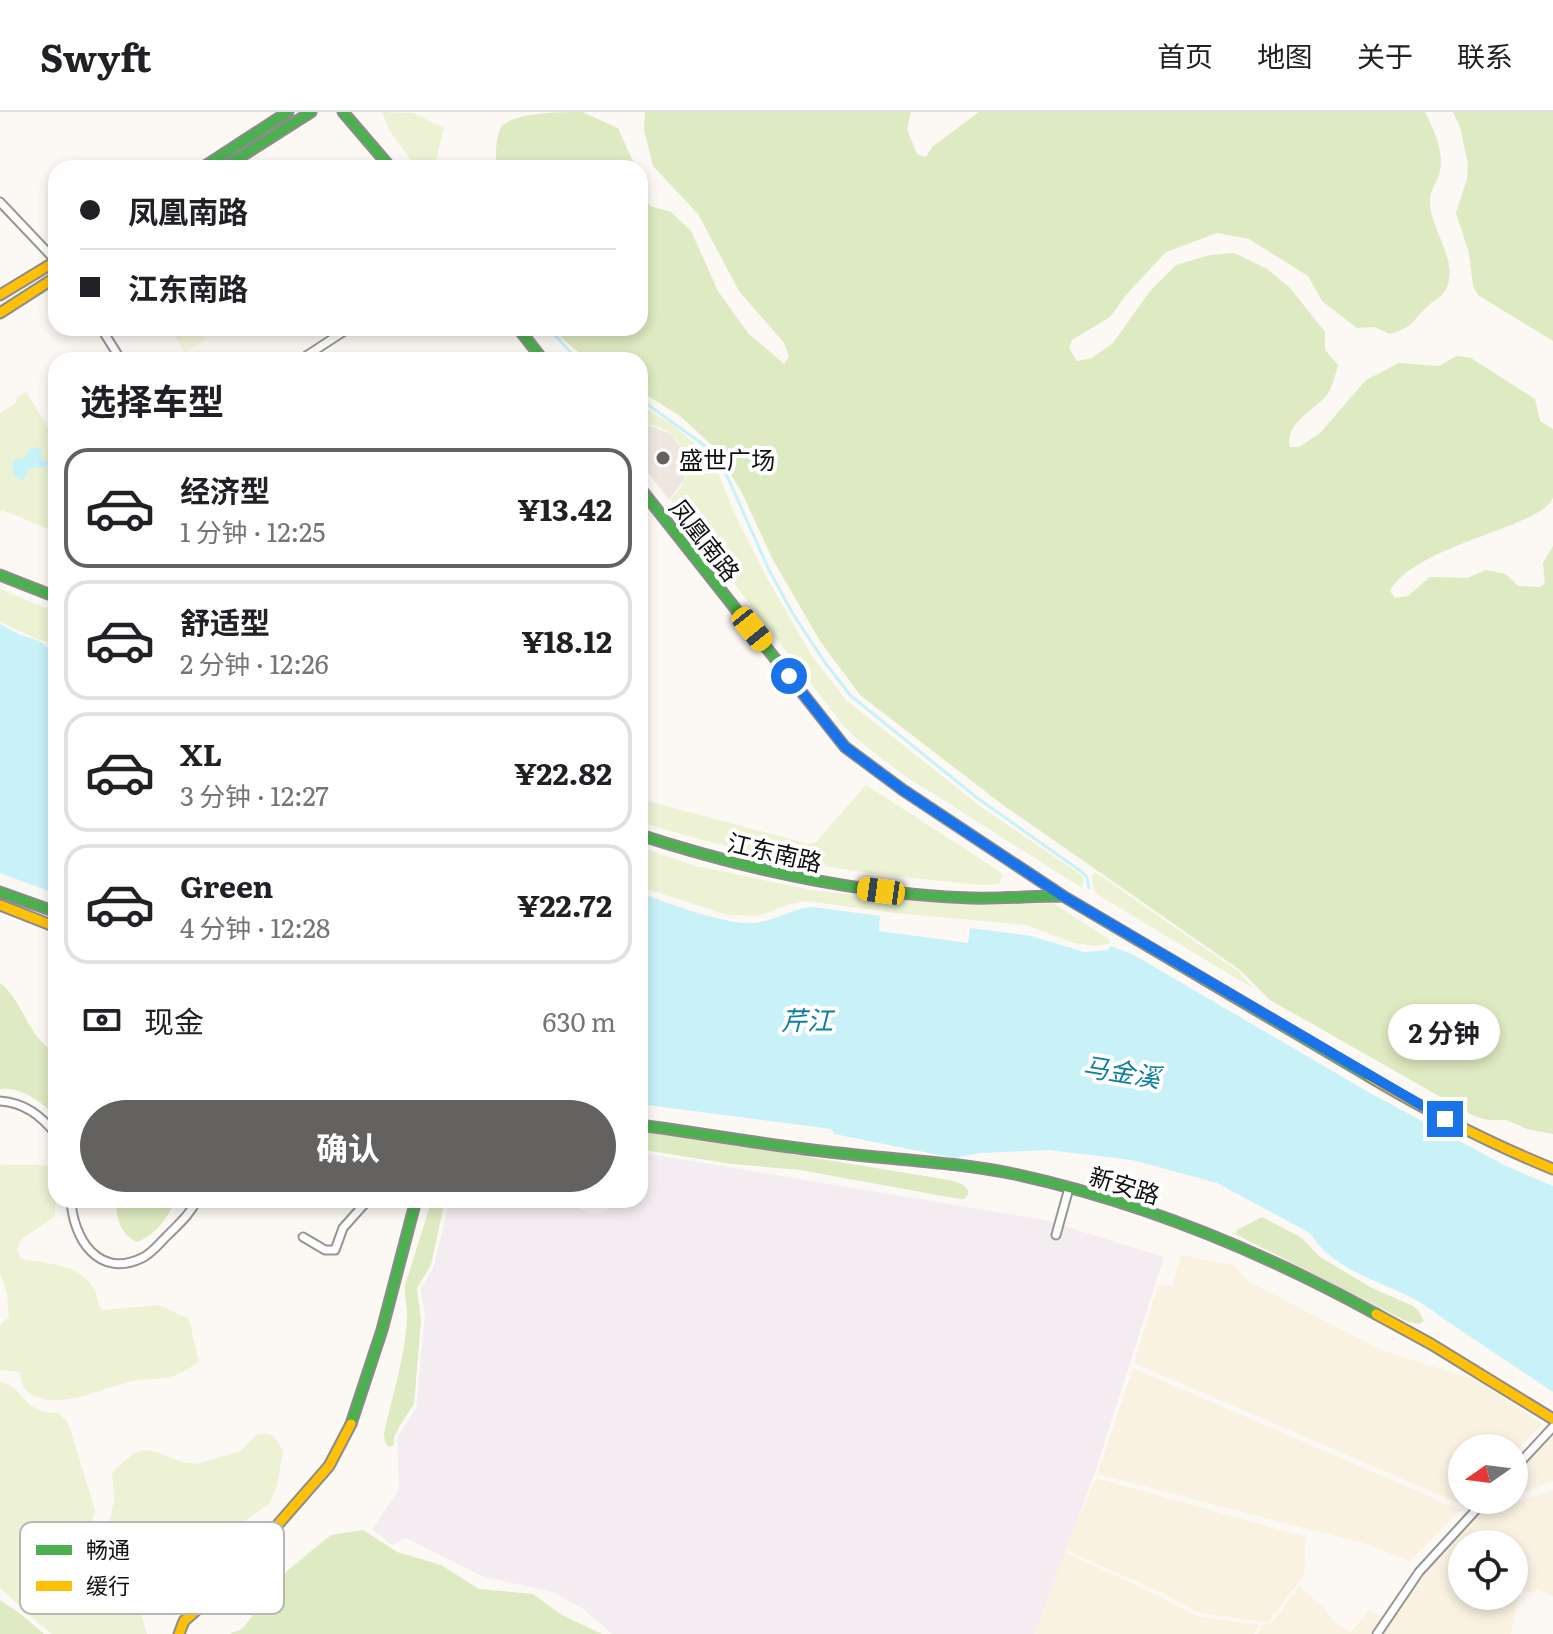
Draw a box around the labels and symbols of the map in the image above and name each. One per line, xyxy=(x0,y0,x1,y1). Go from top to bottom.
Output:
place label: 盛世广场 xyxy=(679,441,775,476)
marker: 盛世广场 xyxy=(654,449,672,467)
street label: 凤凰南路 xyxy=(663,490,749,588)
car xyxy=(728,603,776,655)
route start xyxy=(771,658,807,694)
street label: 江东南路 xyxy=(724,823,826,879)
car xyxy=(856,876,906,906)
water label: 芹江 xyxy=(781,999,836,1038)
callout: 2 分钟 xyxy=(1389,1003,1501,1059)
water label: 马金溪 xyxy=(1080,1045,1167,1096)
route end xyxy=(1427,1101,1463,1137)
street label: 新安路 xyxy=(1085,1157,1165,1211)
north arrow xyxy=(1448,1434,1528,1514)
legend xyxy=(20,1522,284,1614)
text: 畅通 xyxy=(86,1532,130,1565)
text: 缓行 xyxy=(86,1568,130,1601)

